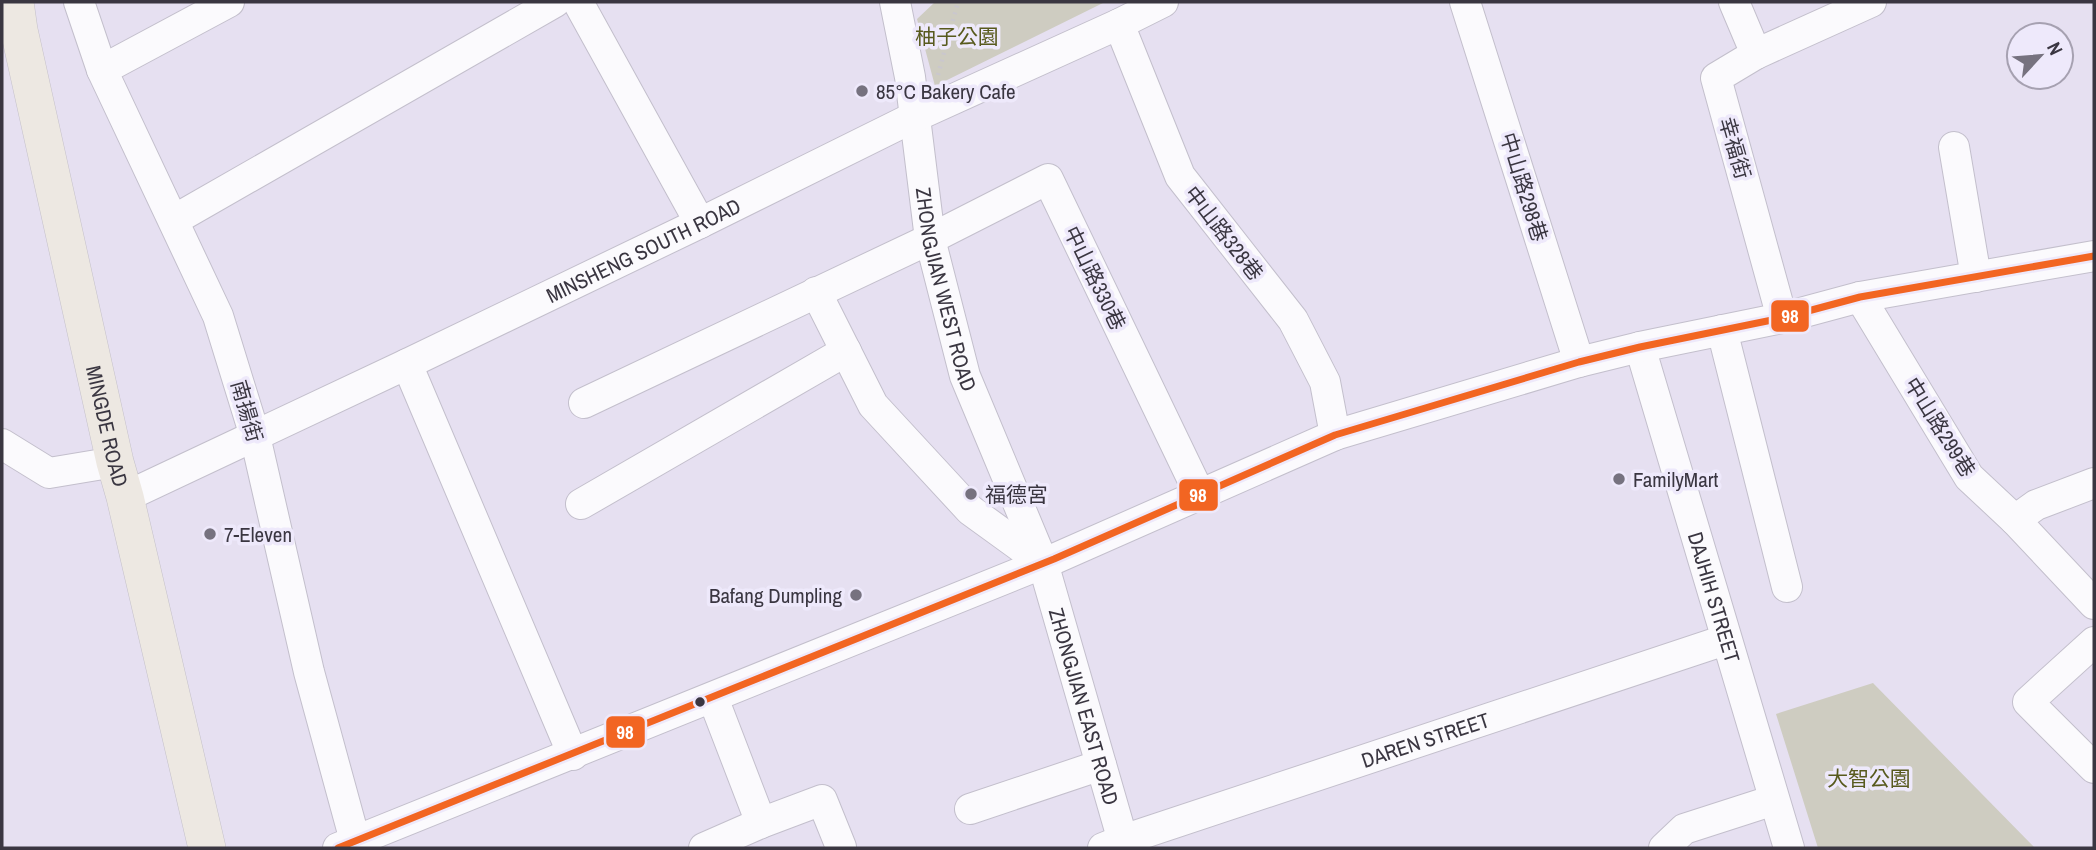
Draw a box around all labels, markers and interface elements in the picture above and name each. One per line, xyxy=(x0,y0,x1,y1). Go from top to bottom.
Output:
north arrow xyxy=(2005,21,2075,91)
park label: 柚子公園 xyxy=(915,22,999,51)
text: N xyxy=(2041,38,2069,59)
place label: 85°C Bakery Cafe xyxy=(876,77,1016,106)
marker: 85°C Bakery Cafe xyxy=(854,83,870,99)
street label: 幸福街 xyxy=(1712,114,1758,182)
street label: 中山路298巷 xyxy=(1494,129,1554,245)
street label: 中山路328巷 xyxy=(1178,180,1270,286)
street label: ZHONGJIAN WEST ROAD xyxy=(909,186,984,396)
street label: MINSHENG SOUTH ROAD xyxy=(541,191,745,309)
street label: 中山路330巷 xyxy=(1057,221,1133,335)
line badge: 98 xyxy=(1770,299,1810,333)
text: 98 xyxy=(1781,303,1799,329)
street label: MINGDE ROAD xyxy=(79,363,136,490)
street label: 中山路299巷 xyxy=(1898,372,1982,482)
street label: 南揚街 xyxy=(224,377,270,445)
place label: FamilyMart xyxy=(1633,465,1718,494)
marker: FamilyMart xyxy=(1611,471,1627,487)
line badge: 98 xyxy=(1178,478,1219,512)
place label: 福德宮 xyxy=(985,480,1048,509)
text: 98 xyxy=(1189,482,1207,508)
marker: 福德宮 xyxy=(963,486,979,502)
place label: 7-Eleven xyxy=(224,520,292,549)
marker: 7-Eleven xyxy=(202,526,218,542)
street label: DAJHIH STREET xyxy=(1681,528,1748,666)
place label: Bafang Dumpling xyxy=(709,581,842,610)
marker: Bafang Dumpling xyxy=(848,587,864,603)
street label: ZHONGJIAN EAST ROAD xyxy=(1042,605,1126,808)
unlabelled marker xyxy=(693,695,707,709)
street label: DAREN STREET xyxy=(1357,705,1493,774)
line badge: 98 xyxy=(605,715,646,749)
text: 98 xyxy=(616,719,634,745)
park label: 大智公園 xyxy=(1827,764,1911,793)

